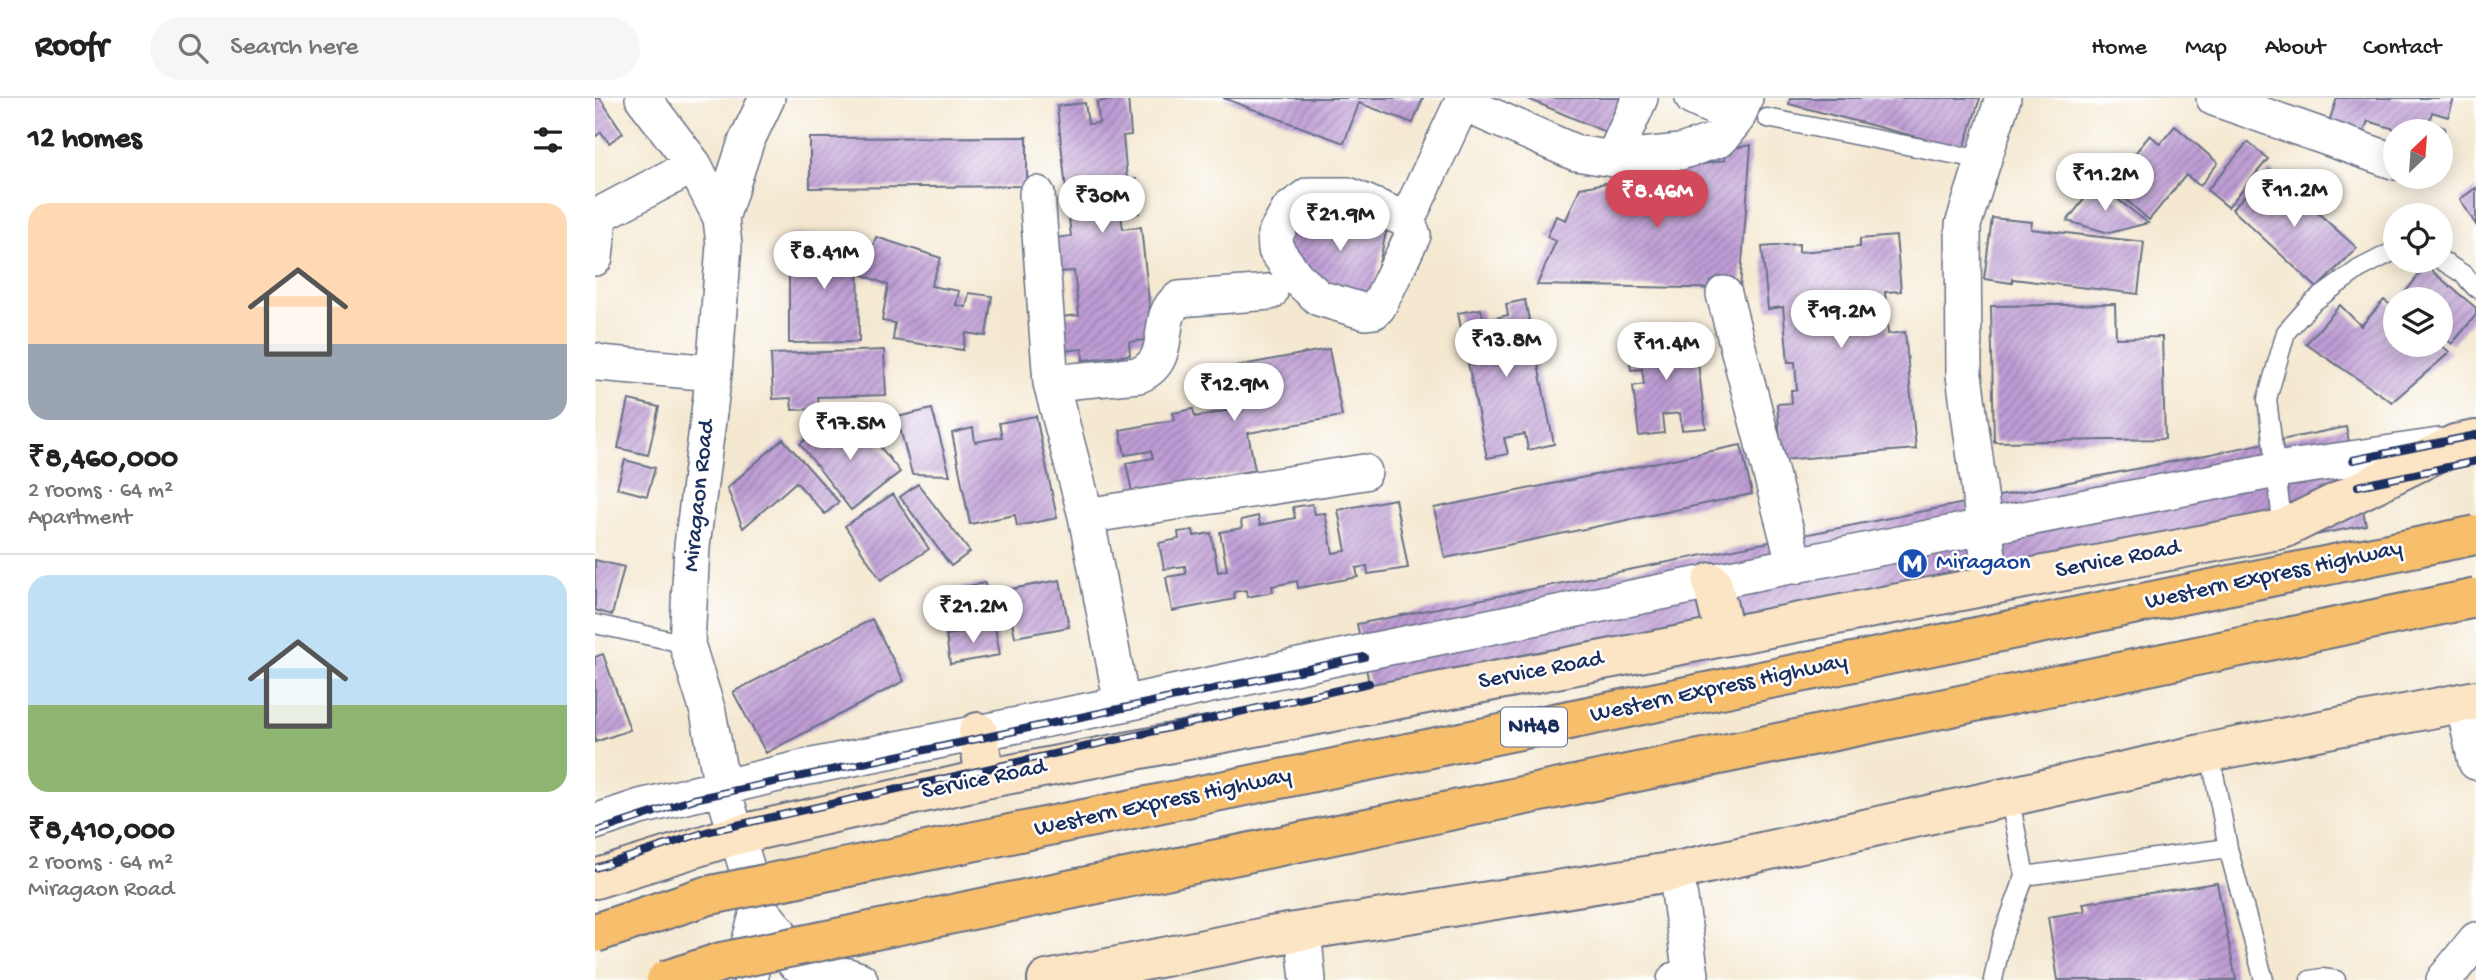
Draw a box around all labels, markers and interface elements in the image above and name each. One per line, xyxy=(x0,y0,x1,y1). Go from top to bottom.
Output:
search box xyxy=(150,17,640,80)
text: Roofr xyxy=(35,29,108,67)
icon: search xyxy=(174,29,212,67)
text: Search here xyxy=(230,33,358,64)
text: Home xyxy=(2091,34,2147,63)
text: Map xyxy=(2185,34,2227,63)
text: About xyxy=(2265,34,2325,63)
text: Contact xyxy=(2363,34,2441,63)
north arrow xyxy=(2383,119,2453,189)
map controls xyxy=(2383,119,2453,357)
icon: filters xyxy=(529,121,567,159)
text: 12 homes xyxy=(28,123,141,158)
pin: ₹11.2M xyxy=(2048,153,2162,213)
text: ₹11.2M xyxy=(2072,162,2138,189)
pin: ₹8.46M xyxy=(1600,170,1714,230)
pin: ₹11.2M xyxy=(2237,170,2351,229)
pin: ₹30M xyxy=(1061,176,1143,235)
text: ₹11.2M xyxy=(2261,178,2327,205)
text: ₹8.46M xyxy=(1621,179,1693,206)
text: ₹30M xyxy=(1075,184,1129,211)
pin: ₹21.9M xyxy=(1283,194,1397,253)
text: ₹21.9M xyxy=(1306,202,1374,229)
button: locate xyxy=(2383,203,2453,273)
pin: ₹8.41M xyxy=(767,232,881,291)
text: ₹8.41M xyxy=(789,240,859,267)
icon: home xyxy=(235,249,361,375)
button: layers xyxy=(2383,287,2453,357)
pin: ₹19.2M xyxy=(1784,290,1898,350)
text: ₹19.2M xyxy=(1807,299,1875,326)
pin: ₹13.8M xyxy=(1449,320,1563,379)
pin: ₹11.4M xyxy=(1609,322,1723,382)
text: ₹13.8M xyxy=(1471,328,1541,355)
text: ₹11.4M xyxy=(1633,331,1699,358)
pin: ₹12.9M xyxy=(1177,364,1291,423)
text: ₹12.9M xyxy=(1200,372,1268,399)
pin: ₹17.5M xyxy=(793,402,907,462)
text: ₹17.5M xyxy=(815,411,885,438)
street label: Miragaon Road xyxy=(678,417,723,573)
text: ₹8,460,000 xyxy=(28,443,178,478)
text: 2 rooms · 64 m² xyxy=(28,478,173,505)
text: Apartment xyxy=(28,505,132,532)
street label: Service Road xyxy=(2053,533,2185,586)
street label: Western Express Highway xyxy=(2143,535,2405,617)
metro station icon: Miragaon xyxy=(1896,546,1930,580)
place label: Miragaon xyxy=(1936,549,2031,578)
pin: ₹21.2M xyxy=(916,586,1030,645)
text: ₹21.2M xyxy=(939,594,1007,621)
icon: home xyxy=(235,621,361,747)
street label: Service Road xyxy=(1476,644,1608,697)
street label: Western Express Highway xyxy=(1588,648,1850,730)
road number: NH48 xyxy=(1501,708,1567,747)
street label: Service Road xyxy=(919,752,1051,807)
street label: Western Express Highway xyxy=(1032,762,1294,844)
text: ₹8,410,000 xyxy=(28,815,175,850)
text: 2 rooms · 64 m² xyxy=(28,850,173,877)
text: Miragaon Road xyxy=(28,877,174,904)

